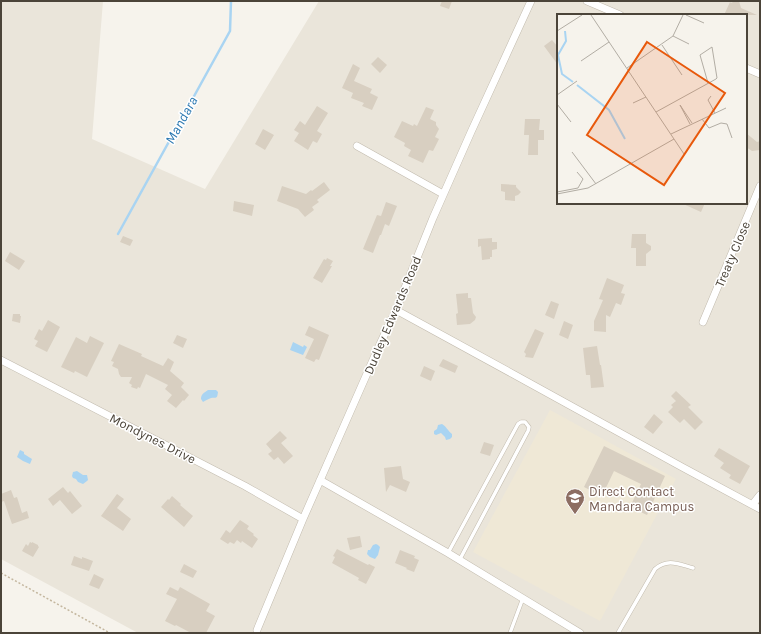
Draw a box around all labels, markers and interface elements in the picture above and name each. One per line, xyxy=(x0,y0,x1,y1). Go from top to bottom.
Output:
inset map xyxy=(557,14,747,204)
water label: Mandara xyxy=(161,93,201,147)
street label: Treaty Close xyxy=(712,219,753,290)
street label: Dudley Edwards Road xyxy=(361,254,424,377)
street label: Mondynes Drive xyxy=(107,410,199,467)
place label: Direct Contact Mandara Campus xyxy=(589,484,695,514)
school or university icon: Direct Contact Mandara Campus xyxy=(564,487,586,515)

